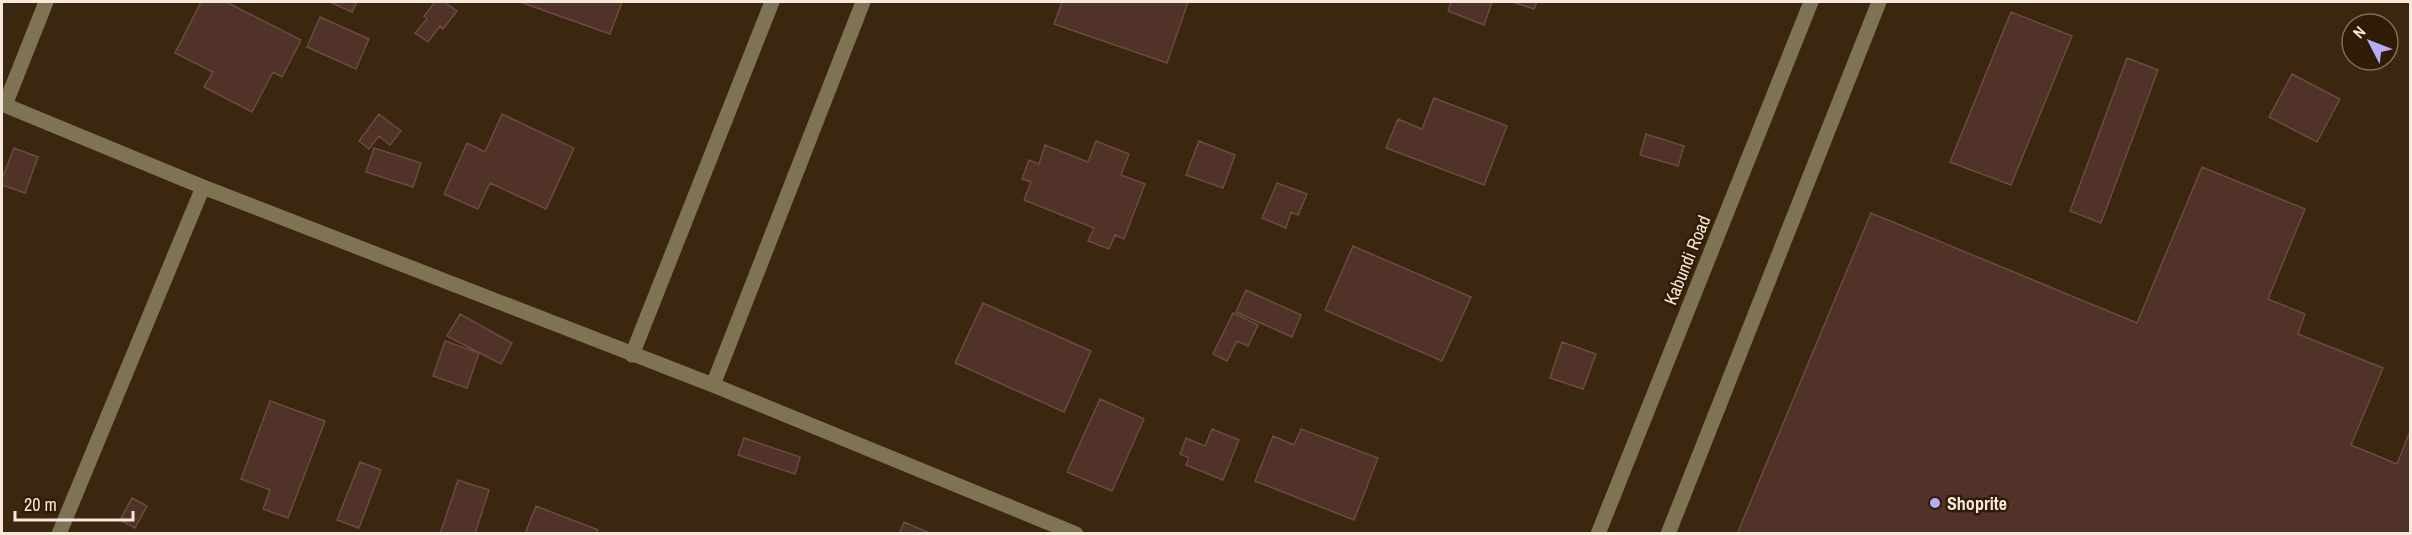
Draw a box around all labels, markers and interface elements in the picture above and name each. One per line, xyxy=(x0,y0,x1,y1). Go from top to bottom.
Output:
north arrow xyxy=(2340,12,2400,72)
text: N xyxy=(2348,21,2370,43)
street label: Kabundi Road xyxy=(1658,212,1716,308)
scale bar xyxy=(15,484,134,522)
place label: Shoprite xyxy=(1947,491,2007,516)
text: 20 m xyxy=(24,492,57,517)
marker: Shoprite xyxy=(1928,496,1942,510)

